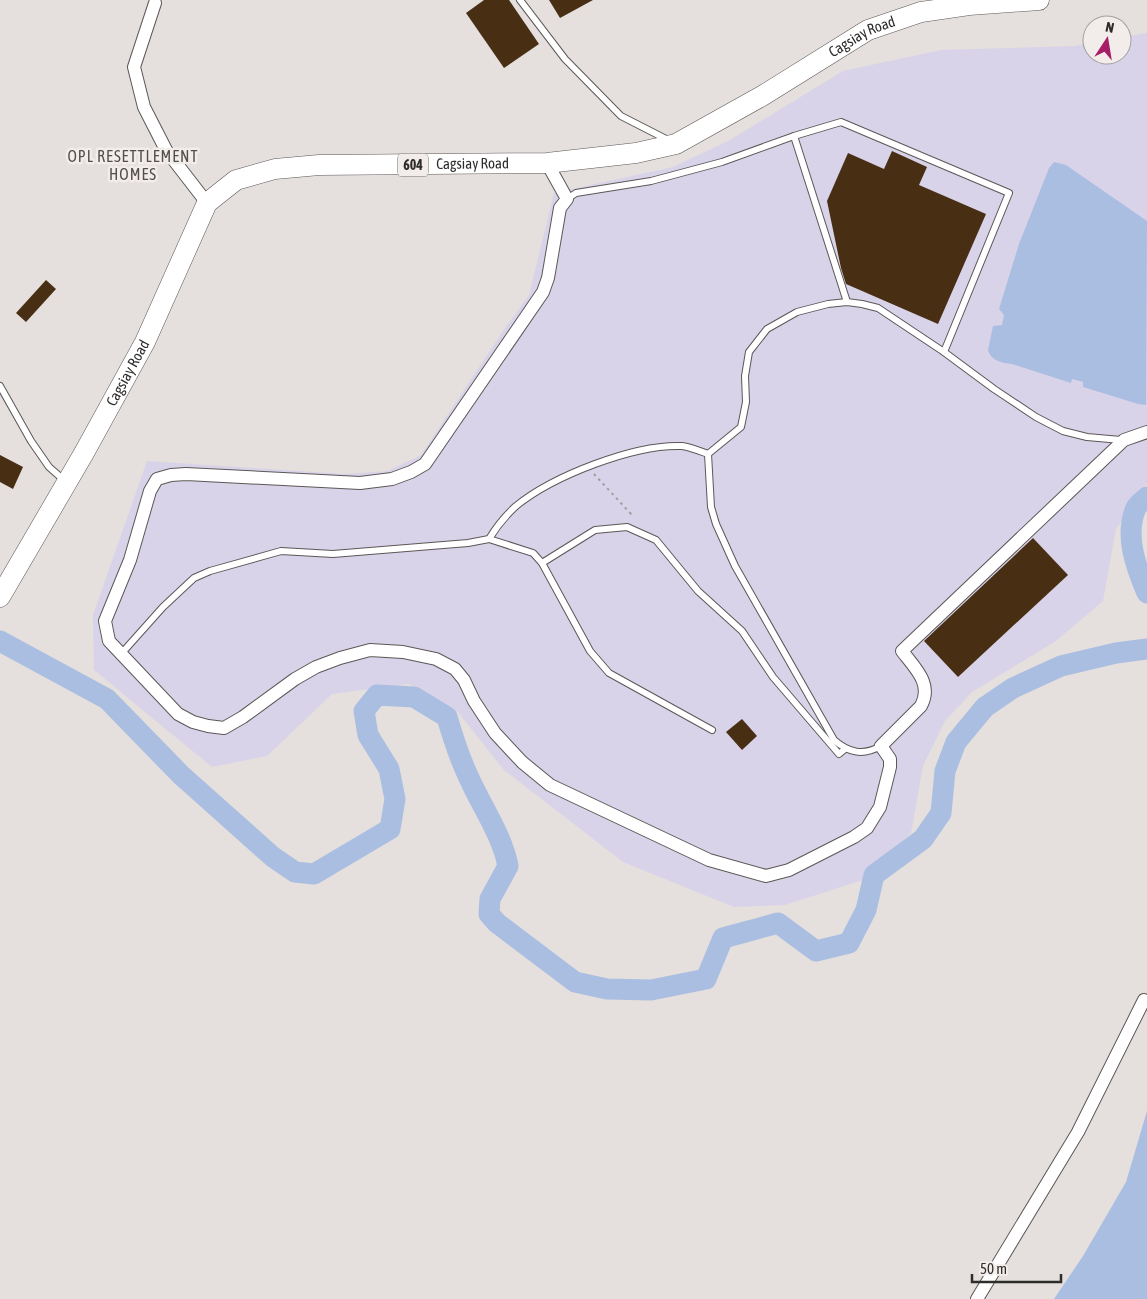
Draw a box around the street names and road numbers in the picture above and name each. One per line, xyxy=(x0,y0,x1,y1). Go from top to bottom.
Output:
street label: Cagsiay Road xyxy=(825,12,897,60)
road number: 604 xyxy=(398,154,428,176)
street label: Cagsiay Road xyxy=(436,154,509,172)
street label: Cagsiay Road xyxy=(103,337,153,409)

